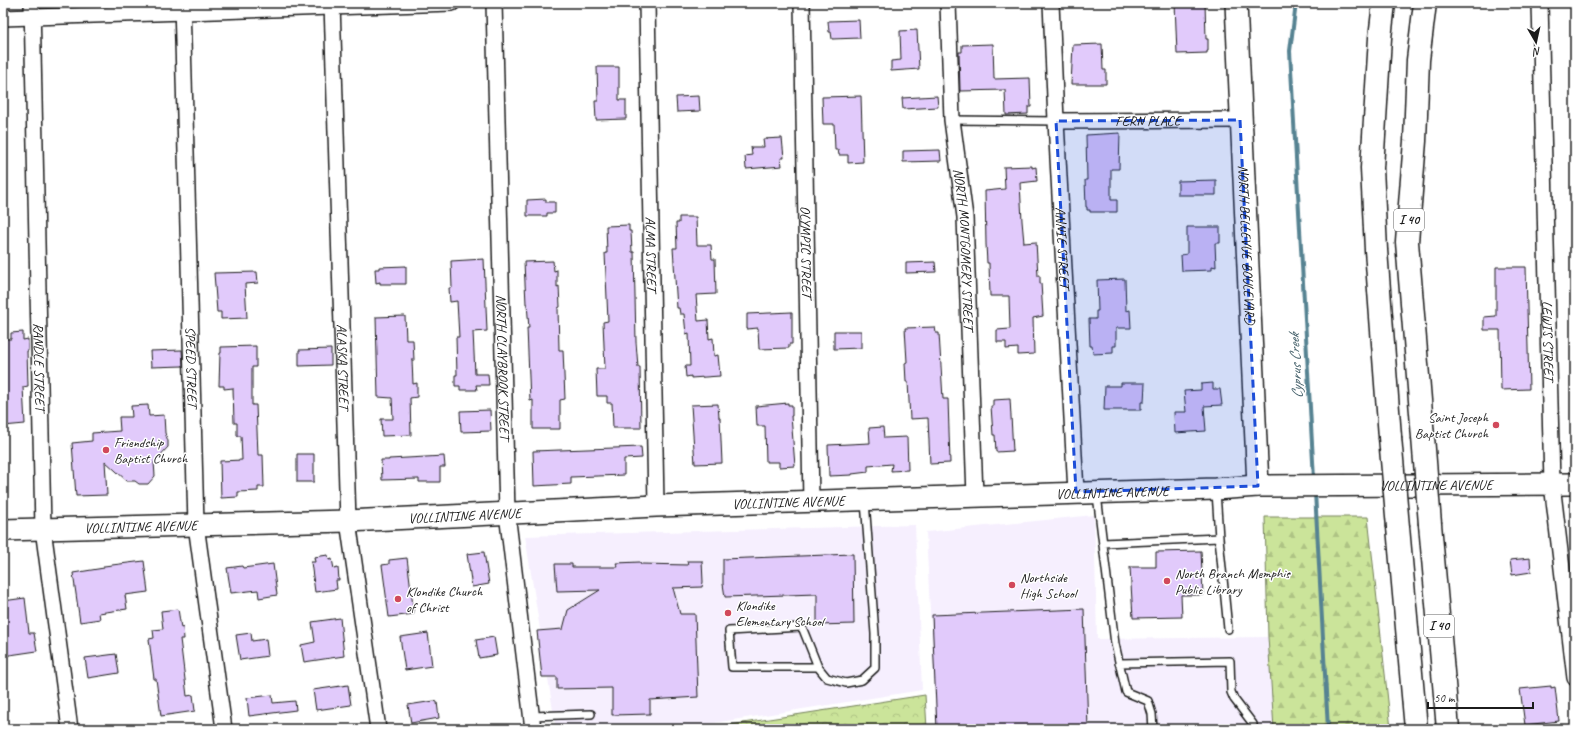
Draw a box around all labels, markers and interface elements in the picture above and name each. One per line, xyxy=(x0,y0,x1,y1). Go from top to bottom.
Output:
north arrow xyxy=(1516,22,1556,62)
text: N xyxy=(1531,44,1542,60)
street label: FERN PLACE xyxy=(1115,112,1183,129)
street label: NORTH BELLEVUE BOULEVARD xyxy=(1235,165,1259,327)
street label: NORTH MONTGOMERY STREET xyxy=(950,167,978,334)
street label: OLYMPIC STREET xyxy=(797,206,816,302)
street label: ANNIE STREET xyxy=(1052,207,1074,292)
road number: I 40 xyxy=(1394,209,1424,231)
street label: ALMA STREET xyxy=(642,217,661,295)
street label: NORTH CLAYBROOK STREET xyxy=(493,294,514,443)
street label: LEWIS STREET xyxy=(1539,301,1558,385)
street label: RANDLE STREET xyxy=(30,323,49,415)
street label: ALASKA STREET xyxy=(333,324,353,413)
street label: SPEED STREET xyxy=(182,326,201,411)
water label: Cyprus Creek xyxy=(1285,329,1307,399)
place label: Saint Joseph Baptist Church xyxy=(1415,409,1489,442)
marker: Saint Joseph Baptist Church xyxy=(1491,420,1501,430)
place label: Friendship Baptist Church xyxy=(114,434,188,467)
marker: Friendship Baptist Church xyxy=(101,445,111,455)
street label: VOLLINTINE AVENUE xyxy=(1380,476,1495,494)
street label: VOLLINTINE AVENUE xyxy=(1056,482,1171,502)
street label: VOLLINTINE AVENUE xyxy=(732,492,847,512)
street label: VOLLINTINE AVENUE xyxy=(408,504,524,527)
street label: VOLLINTINE AVENUE xyxy=(84,516,200,536)
place label: North Branch Memphis Public Library xyxy=(1175,565,1291,598)
place label: Northside High School xyxy=(1020,569,1079,602)
marker: North Branch Memphis Public Library xyxy=(1162,576,1172,586)
marker: Northside High School xyxy=(1007,580,1017,590)
place label: Klondike Church of Christ xyxy=(406,583,483,616)
marker: Klondike Church of Christ xyxy=(393,594,403,604)
place label: Klondike Elementary School xyxy=(736,597,826,630)
marker: Klondike Elementary School xyxy=(723,608,733,618)
road number: I 40 xyxy=(1424,615,1454,637)
scale bar xyxy=(1428,684,1533,710)
text: 50 m xyxy=(1434,690,1456,706)

